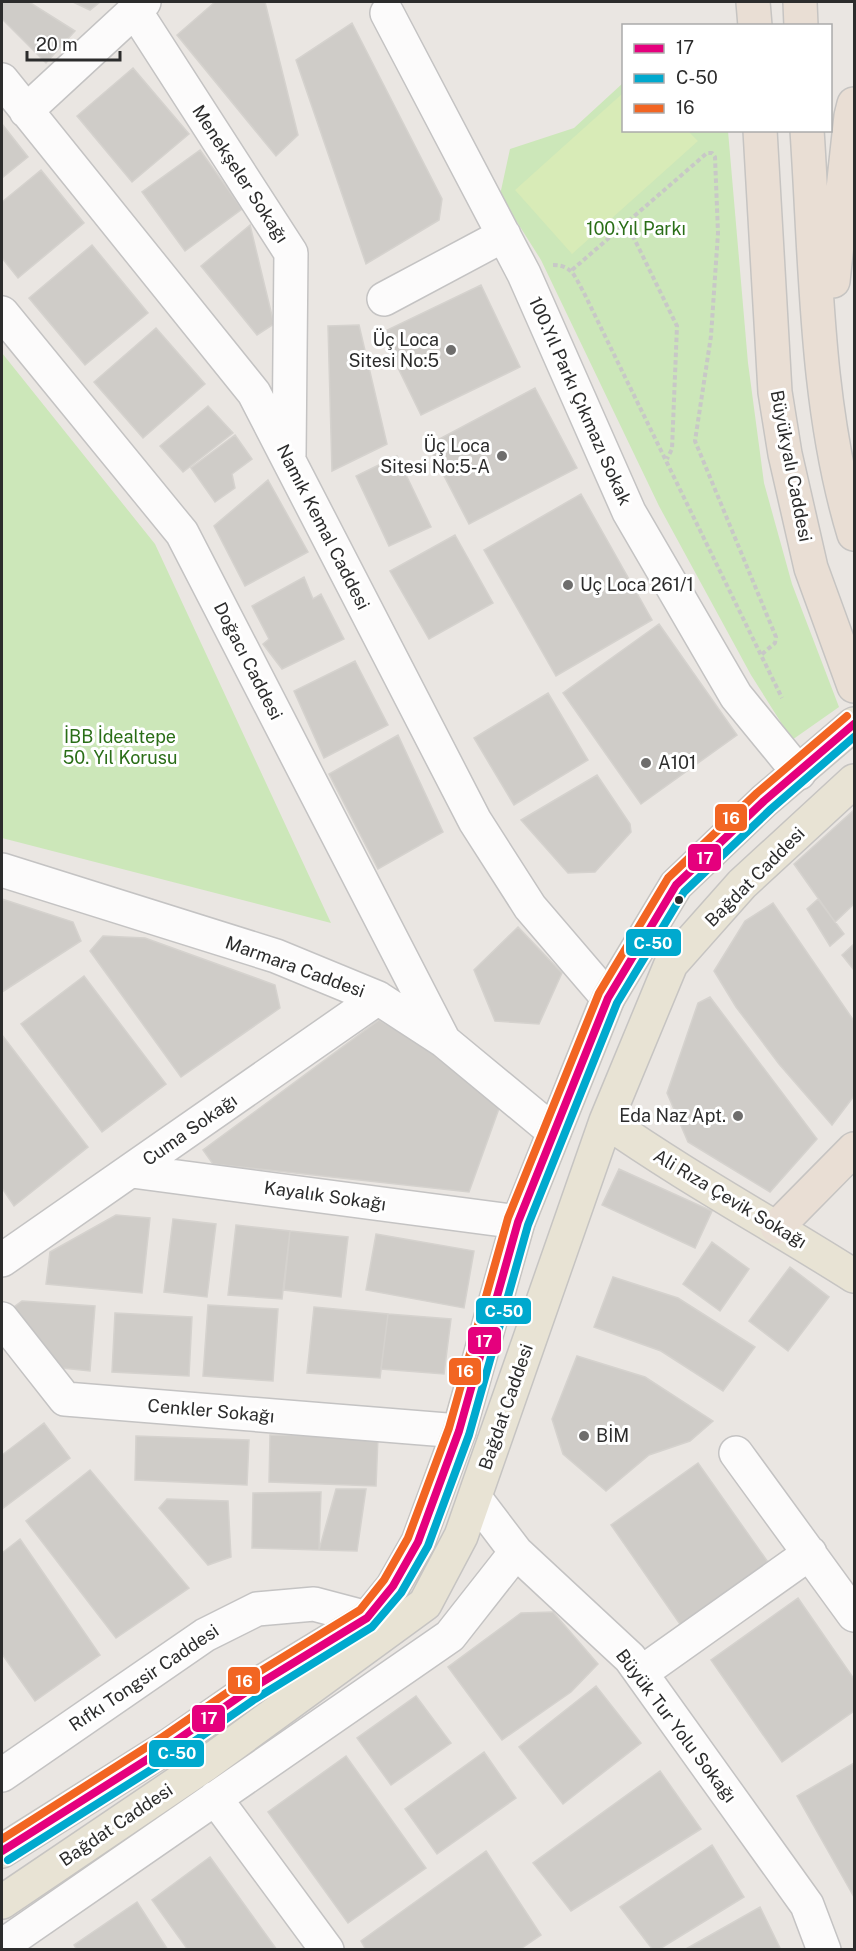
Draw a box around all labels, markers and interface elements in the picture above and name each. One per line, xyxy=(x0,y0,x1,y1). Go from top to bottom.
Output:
scale bar xyxy=(27,24,120,62)
legend xyxy=(622,24,832,132)
text: 20 m xyxy=(36,34,78,55)
text: 17 xyxy=(676,37,694,58)
text: C-50 xyxy=(676,67,718,88)
text: 16 xyxy=(676,97,695,118)
street label: Menekşeler Sokağı xyxy=(188,101,293,247)
park label: 100.Yıl Parkı xyxy=(586,218,686,239)
street label: 100.Yıl Parkı Çıkmazı Sokak xyxy=(525,293,636,508)
place label: Üç Loca Sitesi No:5 xyxy=(348,328,439,371)
marker: Üç Loca Sitesi No:5 xyxy=(444,343,458,357)
street label: Büyükyalı Caddesi xyxy=(766,388,816,543)
place label: Üç Loca Sitesi No:5-A xyxy=(380,434,490,477)
street label: Namık Kemal Caddesi xyxy=(273,441,374,613)
marker: Üç Loca Sitesi No:5-A xyxy=(495,449,509,463)
place label: Uç Loca 261/1 xyxy=(580,574,694,595)
marker: Uç Loca 261/1 xyxy=(561,578,575,592)
street label: Doğacı Caddesi xyxy=(210,598,287,723)
park label: İBB İdealtepe 50. Yıl Korusu xyxy=(63,725,177,768)
place label: A101 xyxy=(658,752,696,773)
marker: A101 xyxy=(639,756,653,770)
line badge: 16 xyxy=(714,803,748,832)
text: 16 xyxy=(722,809,740,828)
street label: Bağdat Caddesi xyxy=(701,823,809,931)
line badge: 17 xyxy=(687,843,722,872)
text: 17 xyxy=(697,849,713,868)
unlabelled marker xyxy=(673,894,685,906)
line badge: C-50 xyxy=(625,928,682,957)
street label: Marmara Caddesi xyxy=(223,932,368,1002)
text: C-50 xyxy=(634,934,672,953)
street label: Cuma Sokağı xyxy=(138,1089,241,1170)
place label: Eda Naz Apt. xyxy=(619,1105,726,1126)
marker: Eda Naz Apt. xyxy=(731,1109,745,1123)
street label: Ali Rıza Çevik Sokağı xyxy=(650,1145,810,1253)
street label: Kayalık Sokağı xyxy=(263,1177,387,1214)
line badge: C-50 xyxy=(475,1297,532,1325)
text: C-50 xyxy=(485,1302,523,1321)
line badge: 17 xyxy=(467,1326,502,1355)
text: 17 xyxy=(476,1332,492,1351)
street label: Bağdat Caddesi xyxy=(474,1341,537,1473)
line badge: 16 xyxy=(448,1357,482,1386)
text: 16 xyxy=(456,1362,474,1381)
street label: Cenkler Sokağı xyxy=(147,1394,275,1427)
place label: BİM xyxy=(596,1424,629,1446)
marker: BİM xyxy=(577,1429,591,1443)
street label: Rıfkı Tongsir Caddesi xyxy=(65,1620,222,1735)
street label: Büyük Tur Yolu Sokağı xyxy=(612,1645,741,1806)
line badge: 16 xyxy=(227,1666,261,1695)
text: 16 xyxy=(235,1672,253,1691)
line badge: 17 xyxy=(191,1704,226,1733)
text: 17 xyxy=(201,1709,217,1728)
line badge: C-50 xyxy=(148,1739,205,1768)
text: C-50 xyxy=(158,1744,196,1763)
street label: Bağdat Caddesi xyxy=(55,1779,176,1870)

